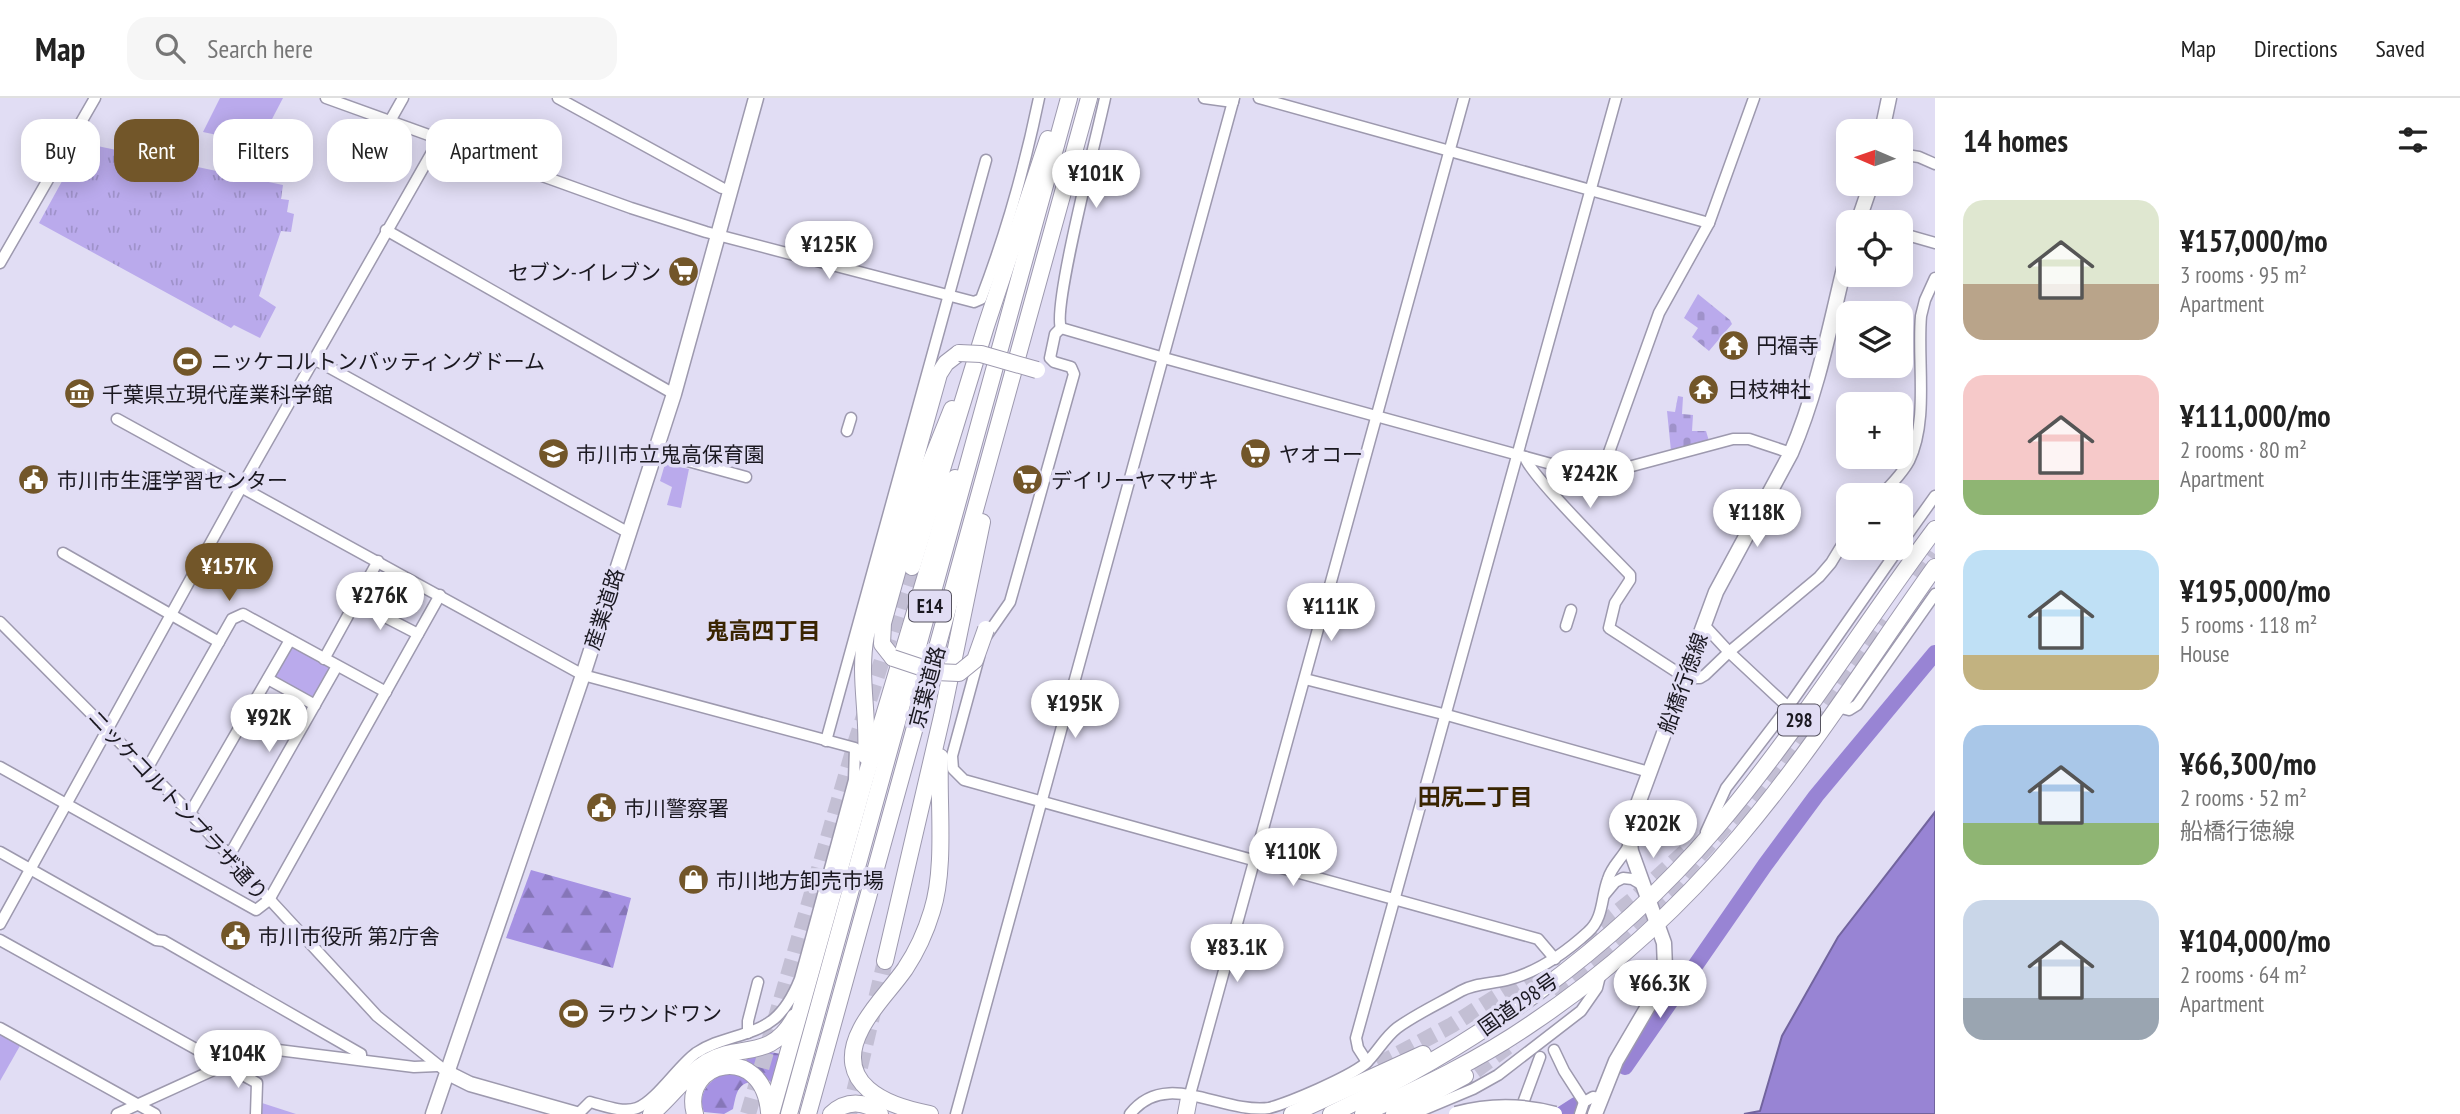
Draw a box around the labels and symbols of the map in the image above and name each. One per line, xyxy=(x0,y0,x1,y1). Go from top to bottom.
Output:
north arrow xyxy=(1836,119,1913,196)
pin: ¥101K xyxy=(1047,150,1145,210)
pin: ¥125K xyxy=(780,222,878,281)
supermarket icon: セブン-イレブン xyxy=(667,255,701,289)
place label: セブン-イレブン xyxy=(508,259,661,286)
temple icon: 円福寺 xyxy=(1716,328,1750,362)
place label: 円福寺 xyxy=(1756,332,1819,359)
sports icon: ニッケコルトンバッティングドーム xyxy=(171,344,205,378)
place label: ニッケコルトンバッティングドーム xyxy=(211,348,545,375)
temple icon: 日枝神社 xyxy=(1687,372,1721,406)
place label: 日枝神社 xyxy=(1727,376,1811,403)
museum icon: 千葉県立現代産業科学館 xyxy=(62,377,96,411)
place label: 千葉県立現代産業科学館 xyxy=(102,381,333,408)
school or university icon: 市川市立鬼高保育園 xyxy=(536,437,570,471)
supermarket icon: ヤオコー xyxy=(1239,437,1273,471)
place label: 市川市立鬼高保育園 xyxy=(576,441,765,468)
place label: ヤオコー xyxy=(1279,441,1363,468)
pin: ¥242K xyxy=(1541,450,1639,510)
public building icon: 市川市生涯学習センター xyxy=(17,463,51,497)
supermarket icon: デイリーヤマザキ xyxy=(1011,463,1045,497)
place label: 市川市生涯学習センター xyxy=(57,467,288,494)
place label: デイリーヤマザキ xyxy=(1051,467,1219,494)
pin: ¥118K xyxy=(1708,490,1806,549)
pin: ¥157K xyxy=(180,544,278,603)
street label: 産業道路 xyxy=(578,565,630,653)
pin: ¥276K xyxy=(331,573,429,632)
pin: ¥111K xyxy=(1282,584,1380,643)
road number: E14 xyxy=(909,590,951,622)
district label: 鬼高四丁目 xyxy=(706,616,821,645)
street label: 船橋行徳線 xyxy=(1652,629,1714,737)
street label: 京葉道路 xyxy=(903,643,951,731)
pin: ¥195K xyxy=(1026,680,1124,740)
pin: ¥92K xyxy=(228,694,310,754)
street label: ニッケコルトンプラザ通り xyxy=(82,704,274,906)
road number: 298 xyxy=(1778,705,1820,736)
district label: 田尻二丁目 xyxy=(1418,782,1533,811)
public building icon: 市川警察署 xyxy=(584,791,618,825)
place label: 市川警察署 xyxy=(624,795,729,822)
pin: ¥202K xyxy=(1604,800,1702,860)
pin: ¥110K xyxy=(1244,828,1342,888)
shop icon: 市川地方卸売市場 xyxy=(676,863,710,897)
place label: 市川地方卸売市場 xyxy=(716,867,884,894)
public building icon: 市川市役所 第2庁舎 xyxy=(218,919,252,953)
place label: 市川市役所 第2庁舎 xyxy=(258,923,440,950)
pin: ¥83.1K xyxy=(1180,924,1294,984)
pin: ¥66.3K xyxy=(1603,960,1717,1020)
street label: 国道298号 xyxy=(1473,967,1563,1041)
sports icon: ラウンドワン xyxy=(556,996,590,1030)
place label: ラウンドワン xyxy=(596,1000,722,1027)
pin: ¥104K xyxy=(189,1030,287,1090)

